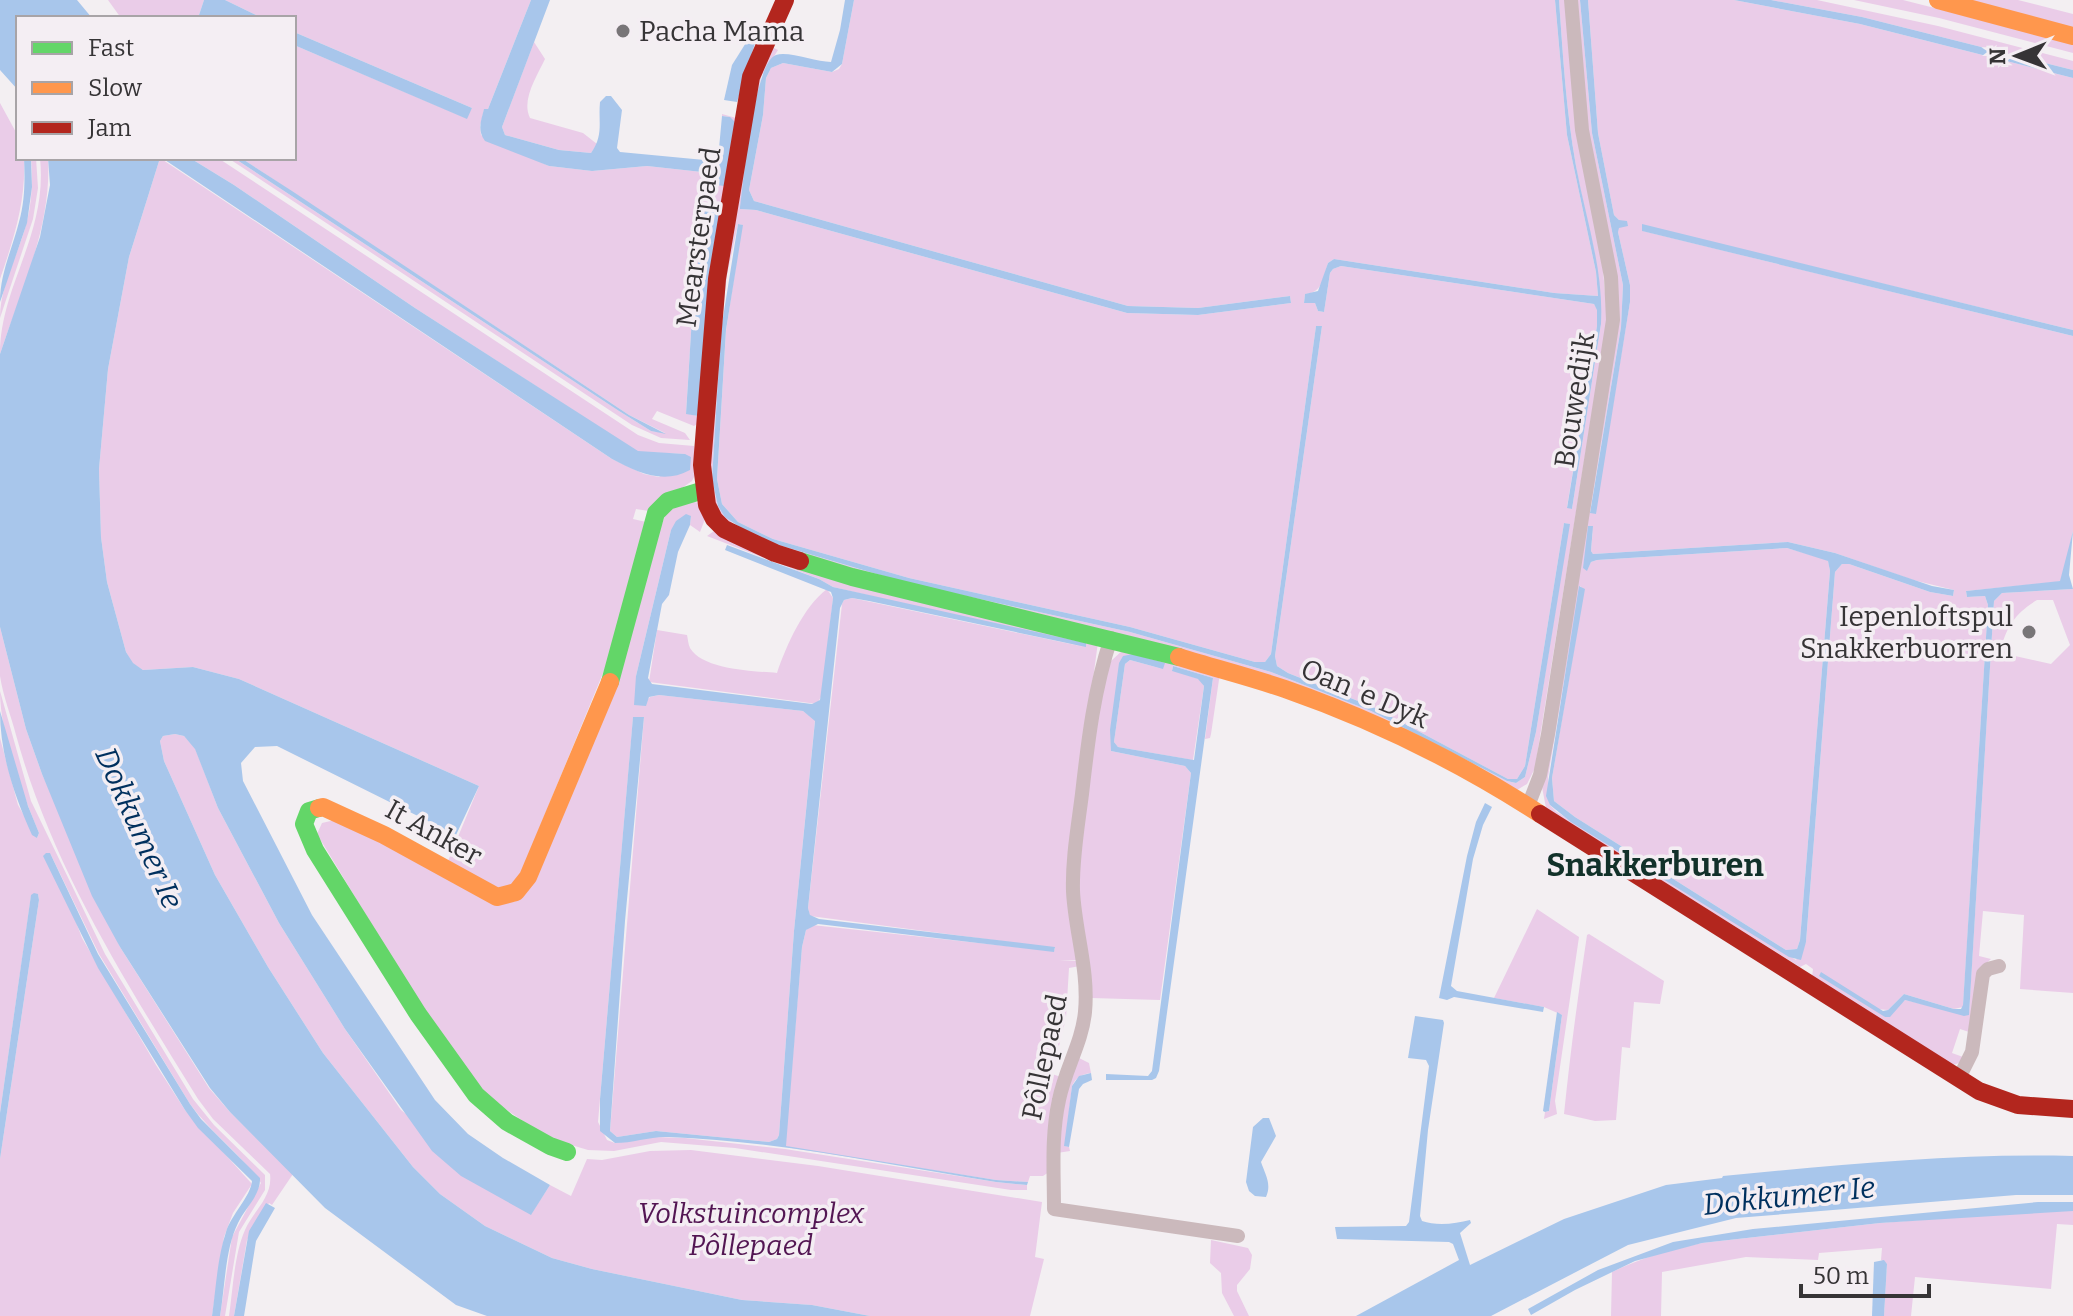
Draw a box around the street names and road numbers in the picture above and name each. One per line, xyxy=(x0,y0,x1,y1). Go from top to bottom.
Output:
street label: Mearsterpaed xyxy=(670,145,727,329)
street label: Bouwedijk xyxy=(1548,330,1601,470)
street label: Oan 'e Dyk xyxy=(1296,652,1434,735)
street label: It Anker xyxy=(380,793,488,872)
street label: Pôllepaed xyxy=(1015,991,1074,1123)

